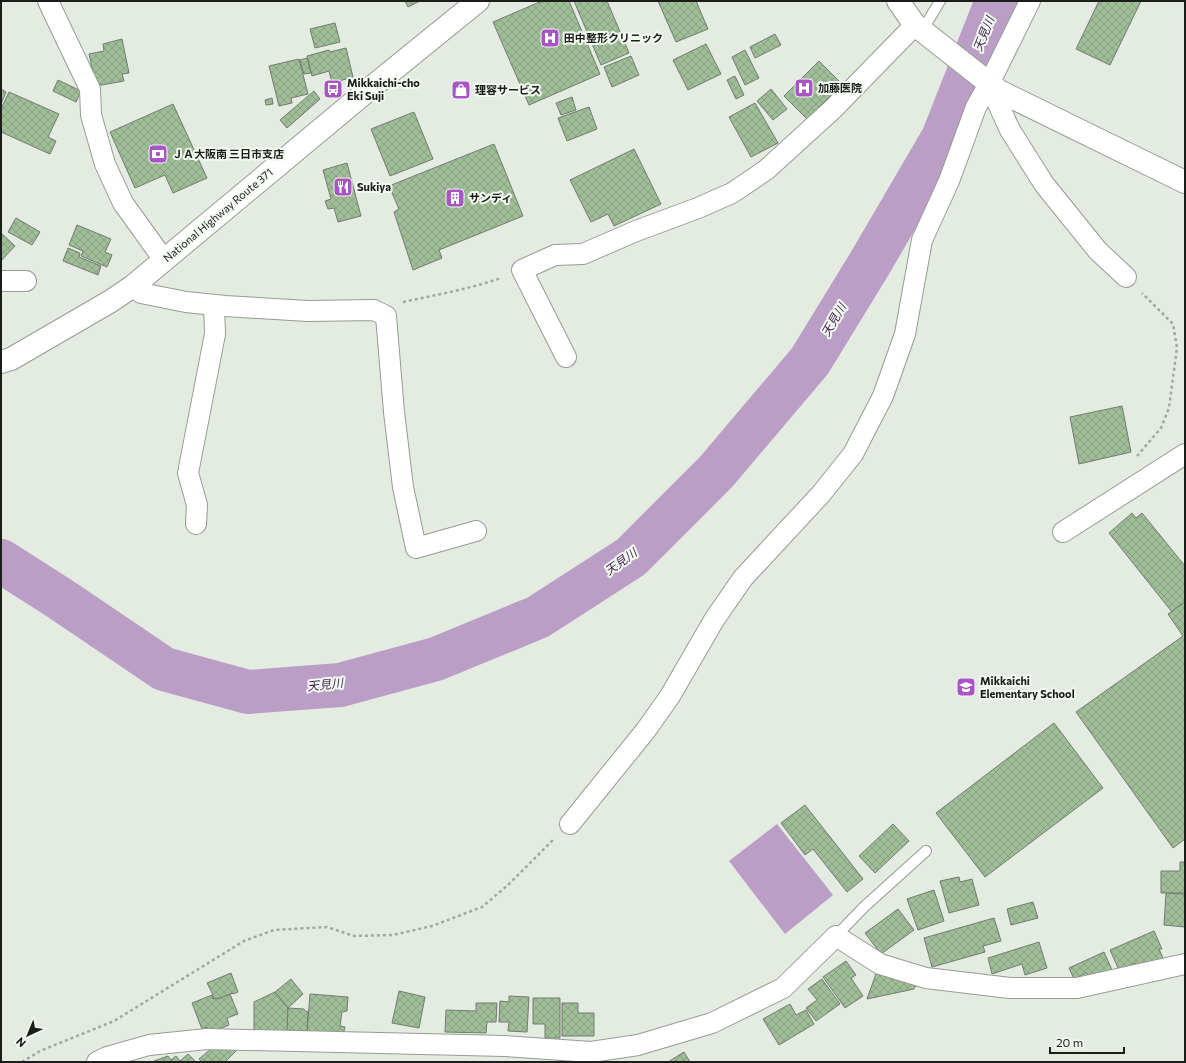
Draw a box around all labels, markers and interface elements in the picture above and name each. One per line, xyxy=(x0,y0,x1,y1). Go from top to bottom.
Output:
water label: 天見川 xyxy=(970,12,997,53)
hospital icon: 田中整形クリニック xyxy=(539,27,561,49)
place label: 田中整形クリニック xyxy=(564,31,663,44)
place label: Mikkaichi-cho Eki Suji xyxy=(347,76,420,102)
hospital icon: 加藤医院 xyxy=(793,77,815,99)
bus stop icon: Mikkaichi-cho Eki Suji xyxy=(322,78,344,100)
shop icon: 理容サービス xyxy=(450,79,472,101)
place label: 加藤医院 xyxy=(818,81,862,94)
place label: 理容サービス xyxy=(475,83,541,96)
bank icon: ＪＡ大阪南 三日市支店 xyxy=(147,143,169,165)
place label: ＪＡ大阪南 三日市支店 xyxy=(172,147,284,160)
street label: National Highway Route 371 xyxy=(160,165,275,264)
restaurant icon: Sukiya xyxy=(332,176,354,198)
place label: Sukiya xyxy=(357,180,391,193)
building icon: サンディ xyxy=(444,187,466,209)
place label: サンディ xyxy=(469,191,512,204)
water label: 天見川 xyxy=(818,299,849,339)
water label: 天見川 xyxy=(602,544,641,577)
place label: Mikkaichi Elementary School xyxy=(980,674,1075,700)
water label: 天見川 xyxy=(306,675,346,693)
school or university icon: Mikkaichi Elementary School xyxy=(955,676,977,698)
north arrow xyxy=(8,1015,48,1055)
scale bar xyxy=(1050,1029,1124,1055)
text: N xyxy=(13,1035,28,1050)
text: 20 m xyxy=(1056,1035,1083,1049)

